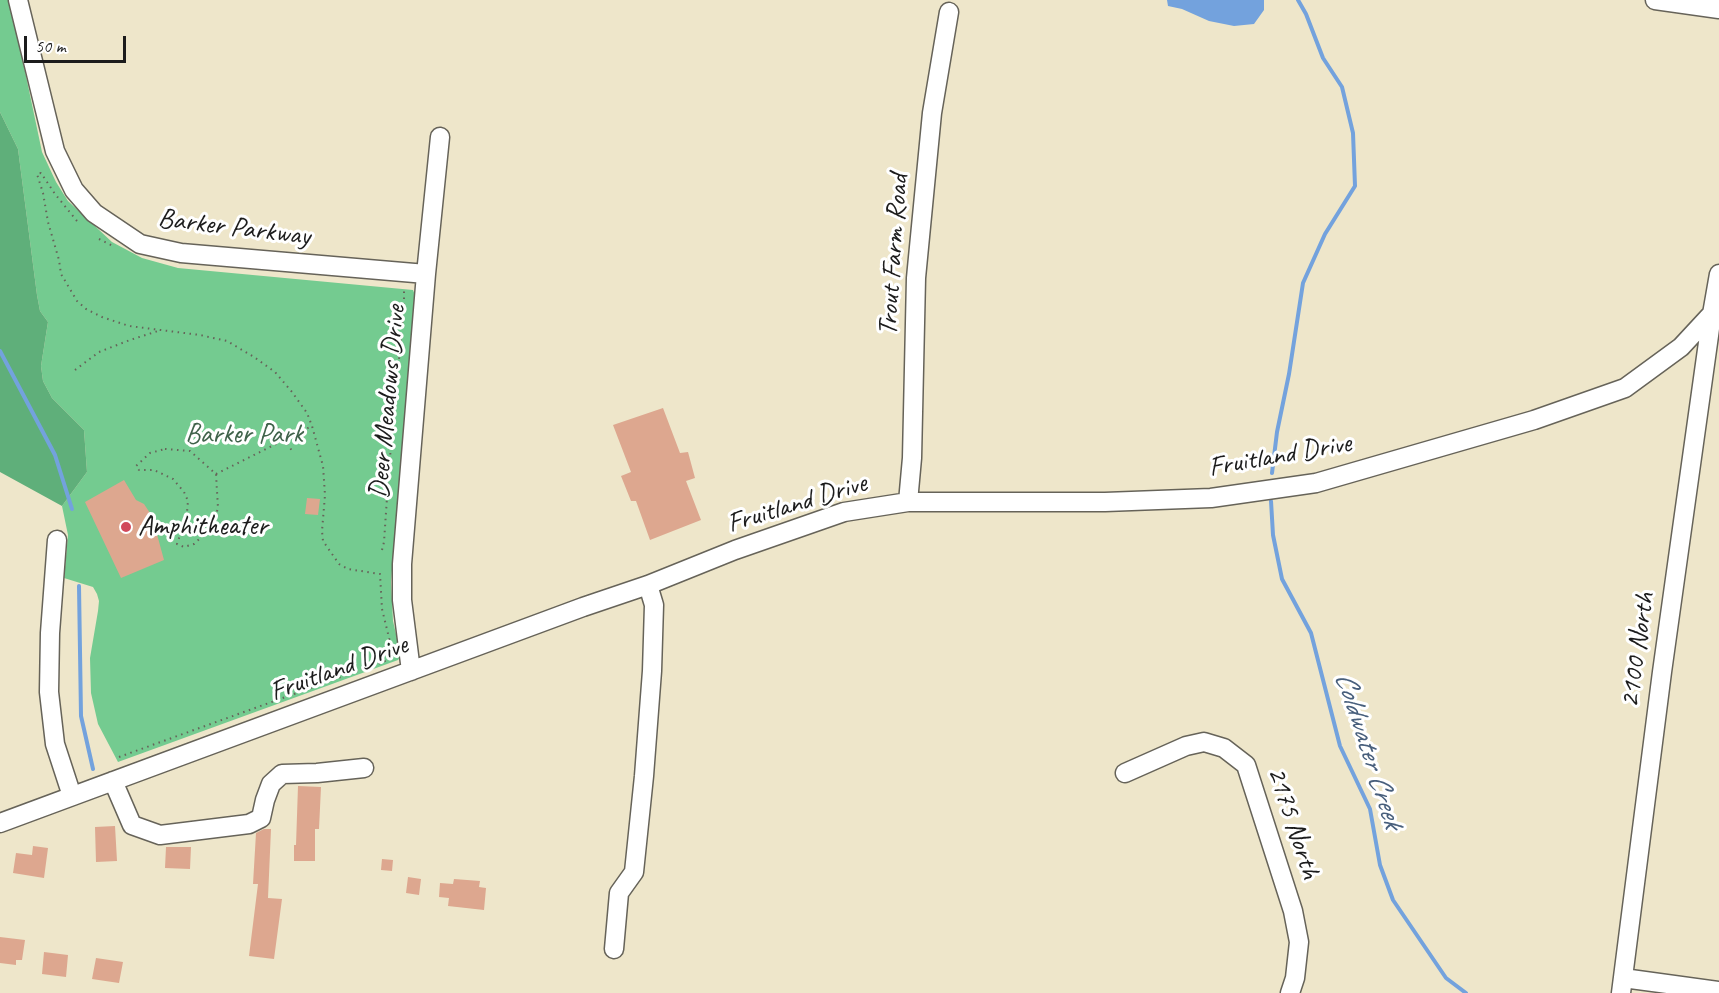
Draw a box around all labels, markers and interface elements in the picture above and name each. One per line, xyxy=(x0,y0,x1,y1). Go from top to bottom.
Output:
scale bar xyxy=(27,24,129,62)
text: 50 m xyxy=(35,35,66,57)
street label: Trout Farm Road xyxy=(872,173,916,337)
street label: Barker Parkway xyxy=(156,202,312,254)
street label: Deer Meadows Drive xyxy=(363,304,413,500)
park label: Barker Park xyxy=(185,418,303,452)
street label: Fruitland Drive xyxy=(1206,427,1354,485)
street label: Fruitland Drive xyxy=(723,467,871,541)
place label: Amphitheater xyxy=(138,510,267,544)
marker: Amphitheater xyxy=(119,520,133,534)
street label: 2100 North xyxy=(1613,590,1663,710)
street label: Fruitland Drive xyxy=(265,629,413,709)
water label: Coldwater Creek xyxy=(1326,667,1410,833)
street label: 2175 North xyxy=(1259,763,1327,883)

